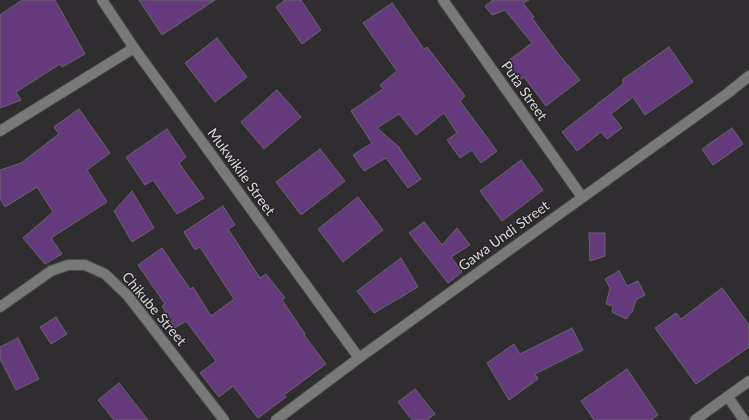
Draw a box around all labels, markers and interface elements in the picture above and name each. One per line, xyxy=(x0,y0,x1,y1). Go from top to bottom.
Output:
street label: Puta Street xyxy=(497,58,551,124)
street label: Mukwikile Street xyxy=(204,125,278,219)
street label: Gawa Undi Street xyxy=(455,197,553,275)
street label: Chikube Street xyxy=(118,269,190,349)

